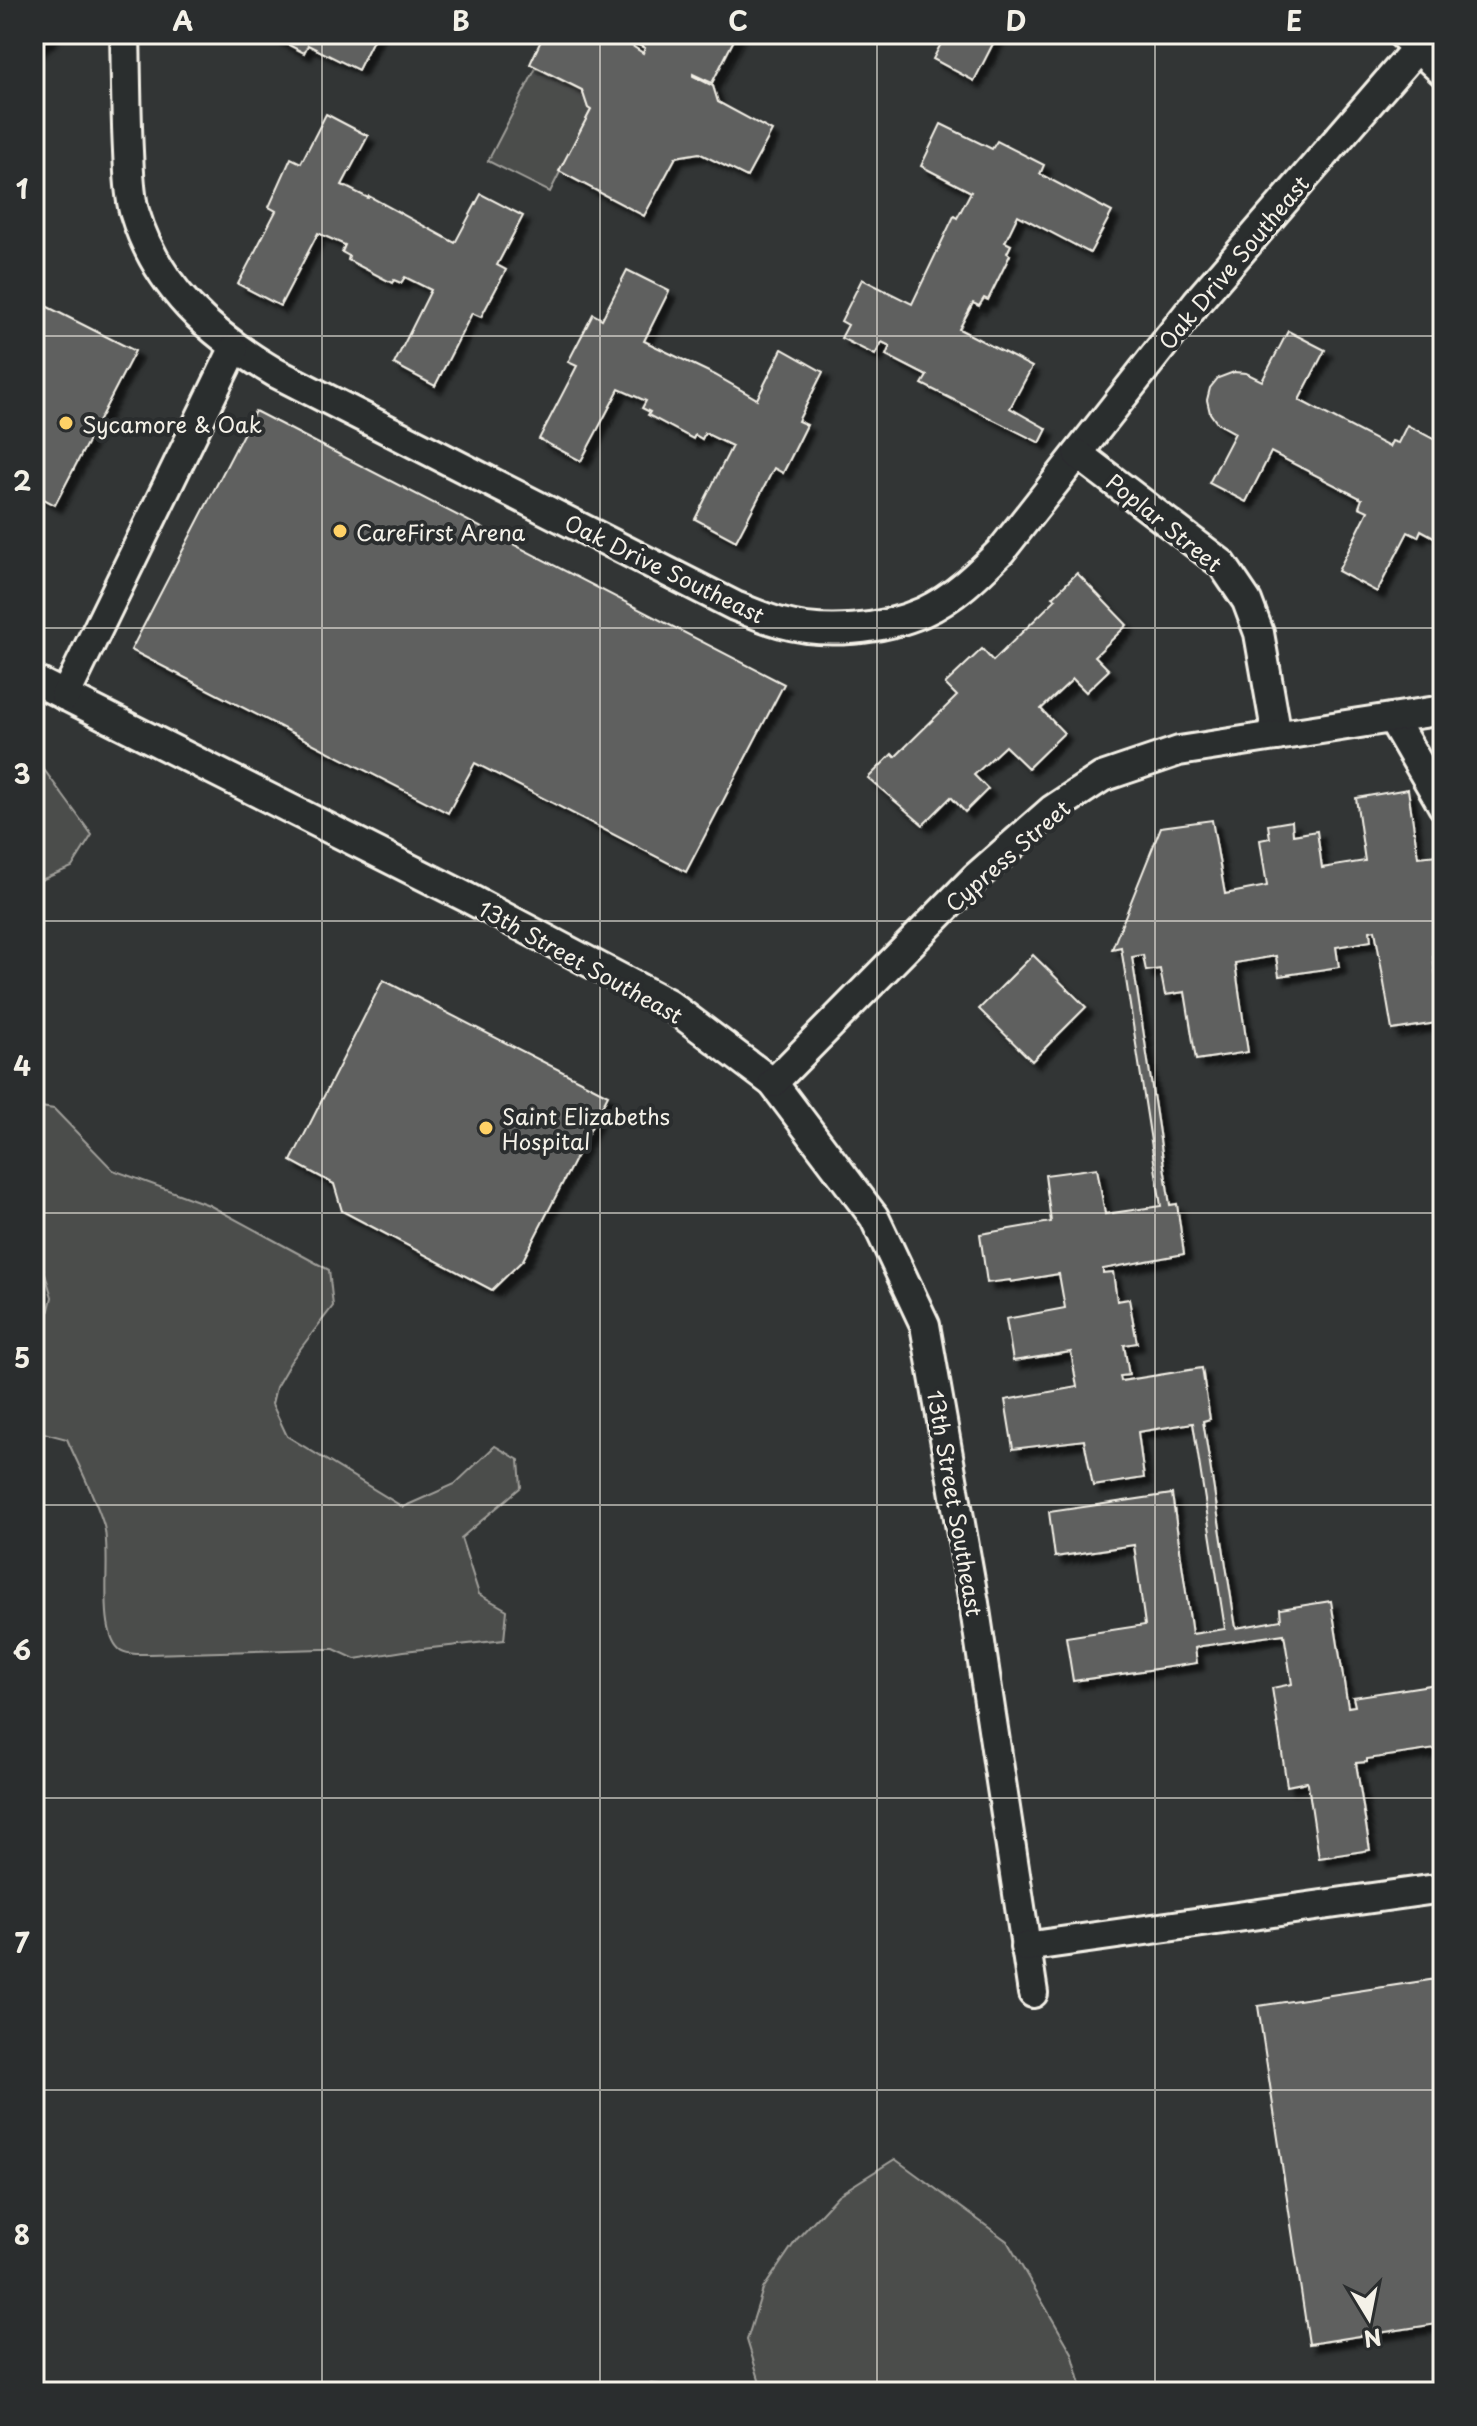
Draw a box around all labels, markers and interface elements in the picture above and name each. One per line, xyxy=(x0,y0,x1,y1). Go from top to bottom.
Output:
text: A xyxy=(173,1,193,40)
text: B xyxy=(452,1,470,40)
text: C xyxy=(728,1,748,40)
text: D xyxy=(1006,1,1026,40)
text: E xyxy=(1286,1,1302,40)
street label: Oak Drive Southeast xyxy=(1150,167,1316,356)
text: 1 xyxy=(16,169,28,208)
place label: Sycamore & Oak xyxy=(82,407,262,440)
marker: Sycamore & Oak xyxy=(57,414,75,432)
text: 2 xyxy=(13,461,31,500)
street label: Poplar Street xyxy=(1100,465,1230,579)
street label: Oak Drive Southeast xyxy=(560,505,771,631)
place label: CareFirst Arena xyxy=(356,515,526,548)
marker: CareFirst Arena xyxy=(331,522,349,540)
text: 3 xyxy=(13,754,31,793)
street label: Cypress Street xyxy=(937,791,1077,919)
street label: 13th Street Southeast xyxy=(473,891,689,1031)
text: 4 xyxy=(13,1046,31,1085)
place label: Saint Elizabeths Hospital xyxy=(502,1099,670,1157)
marker: Saint Elizabeths Hospital xyxy=(477,1119,495,1137)
text: 5 xyxy=(14,1338,30,1377)
street label: 13th Street Southeast xyxy=(920,1387,992,1619)
text: 6 xyxy=(13,1630,31,1669)
text: 7 xyxy=(15,1923,30,1962)
text: 8 xyxy=(14,2215,30,2254)
north arrow xyxy=(1329,2278,1409,2358)
text: N xyxy=(1361,2321,1384,2357)

